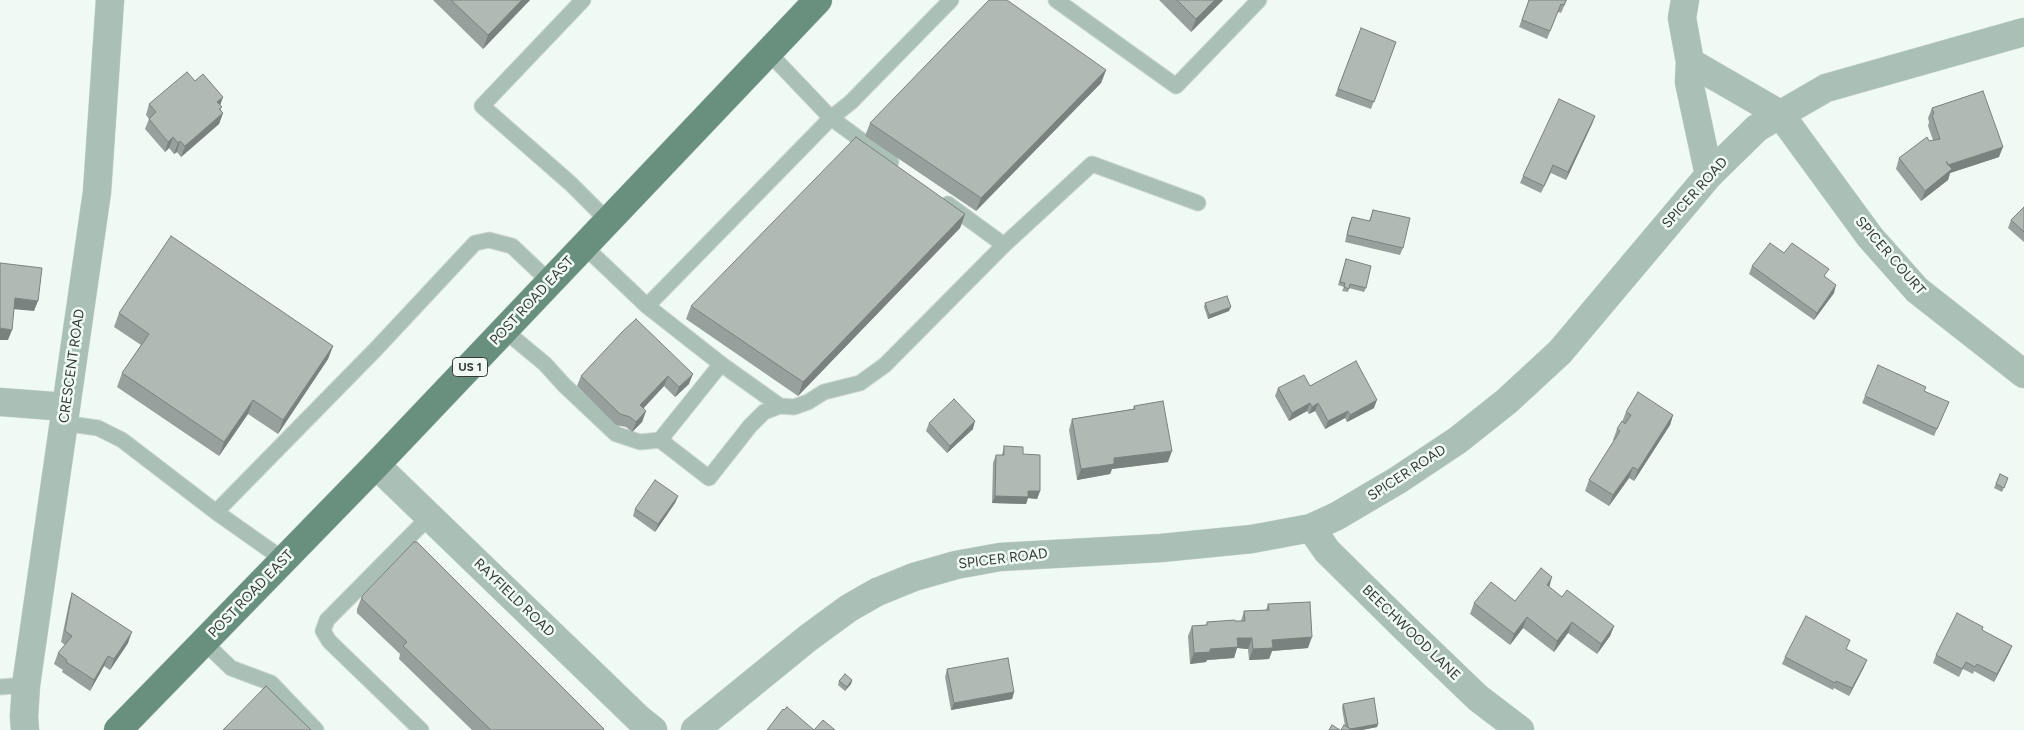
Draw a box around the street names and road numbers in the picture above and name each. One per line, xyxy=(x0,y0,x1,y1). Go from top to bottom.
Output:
street label: SPICER ROAD xyxy=(1659,154,1731,232)
street label: SPICER COURT xyxy=(1851,213,1929,299)
street label: POST ROAD EAST xyxy=(487,253,577,349)
street label: CRESCENT ROAD xyxy=(56,308,88,424)
road number: US 1 xyxy=(452,358,488,377)
street label: SPICER ROAD xyxy=(1365,441,1449,505)
street label: SPICER ROAD xyxy=(957,545,1049,573)
street label: POST ROAD EAST xyxy=(205,547,297,641)
street label: RAYFIELD ROAD xyxy=(470,555,558,641)
street label: BEECHWOOD LANE xyxy=(1358,582,1464,684)

